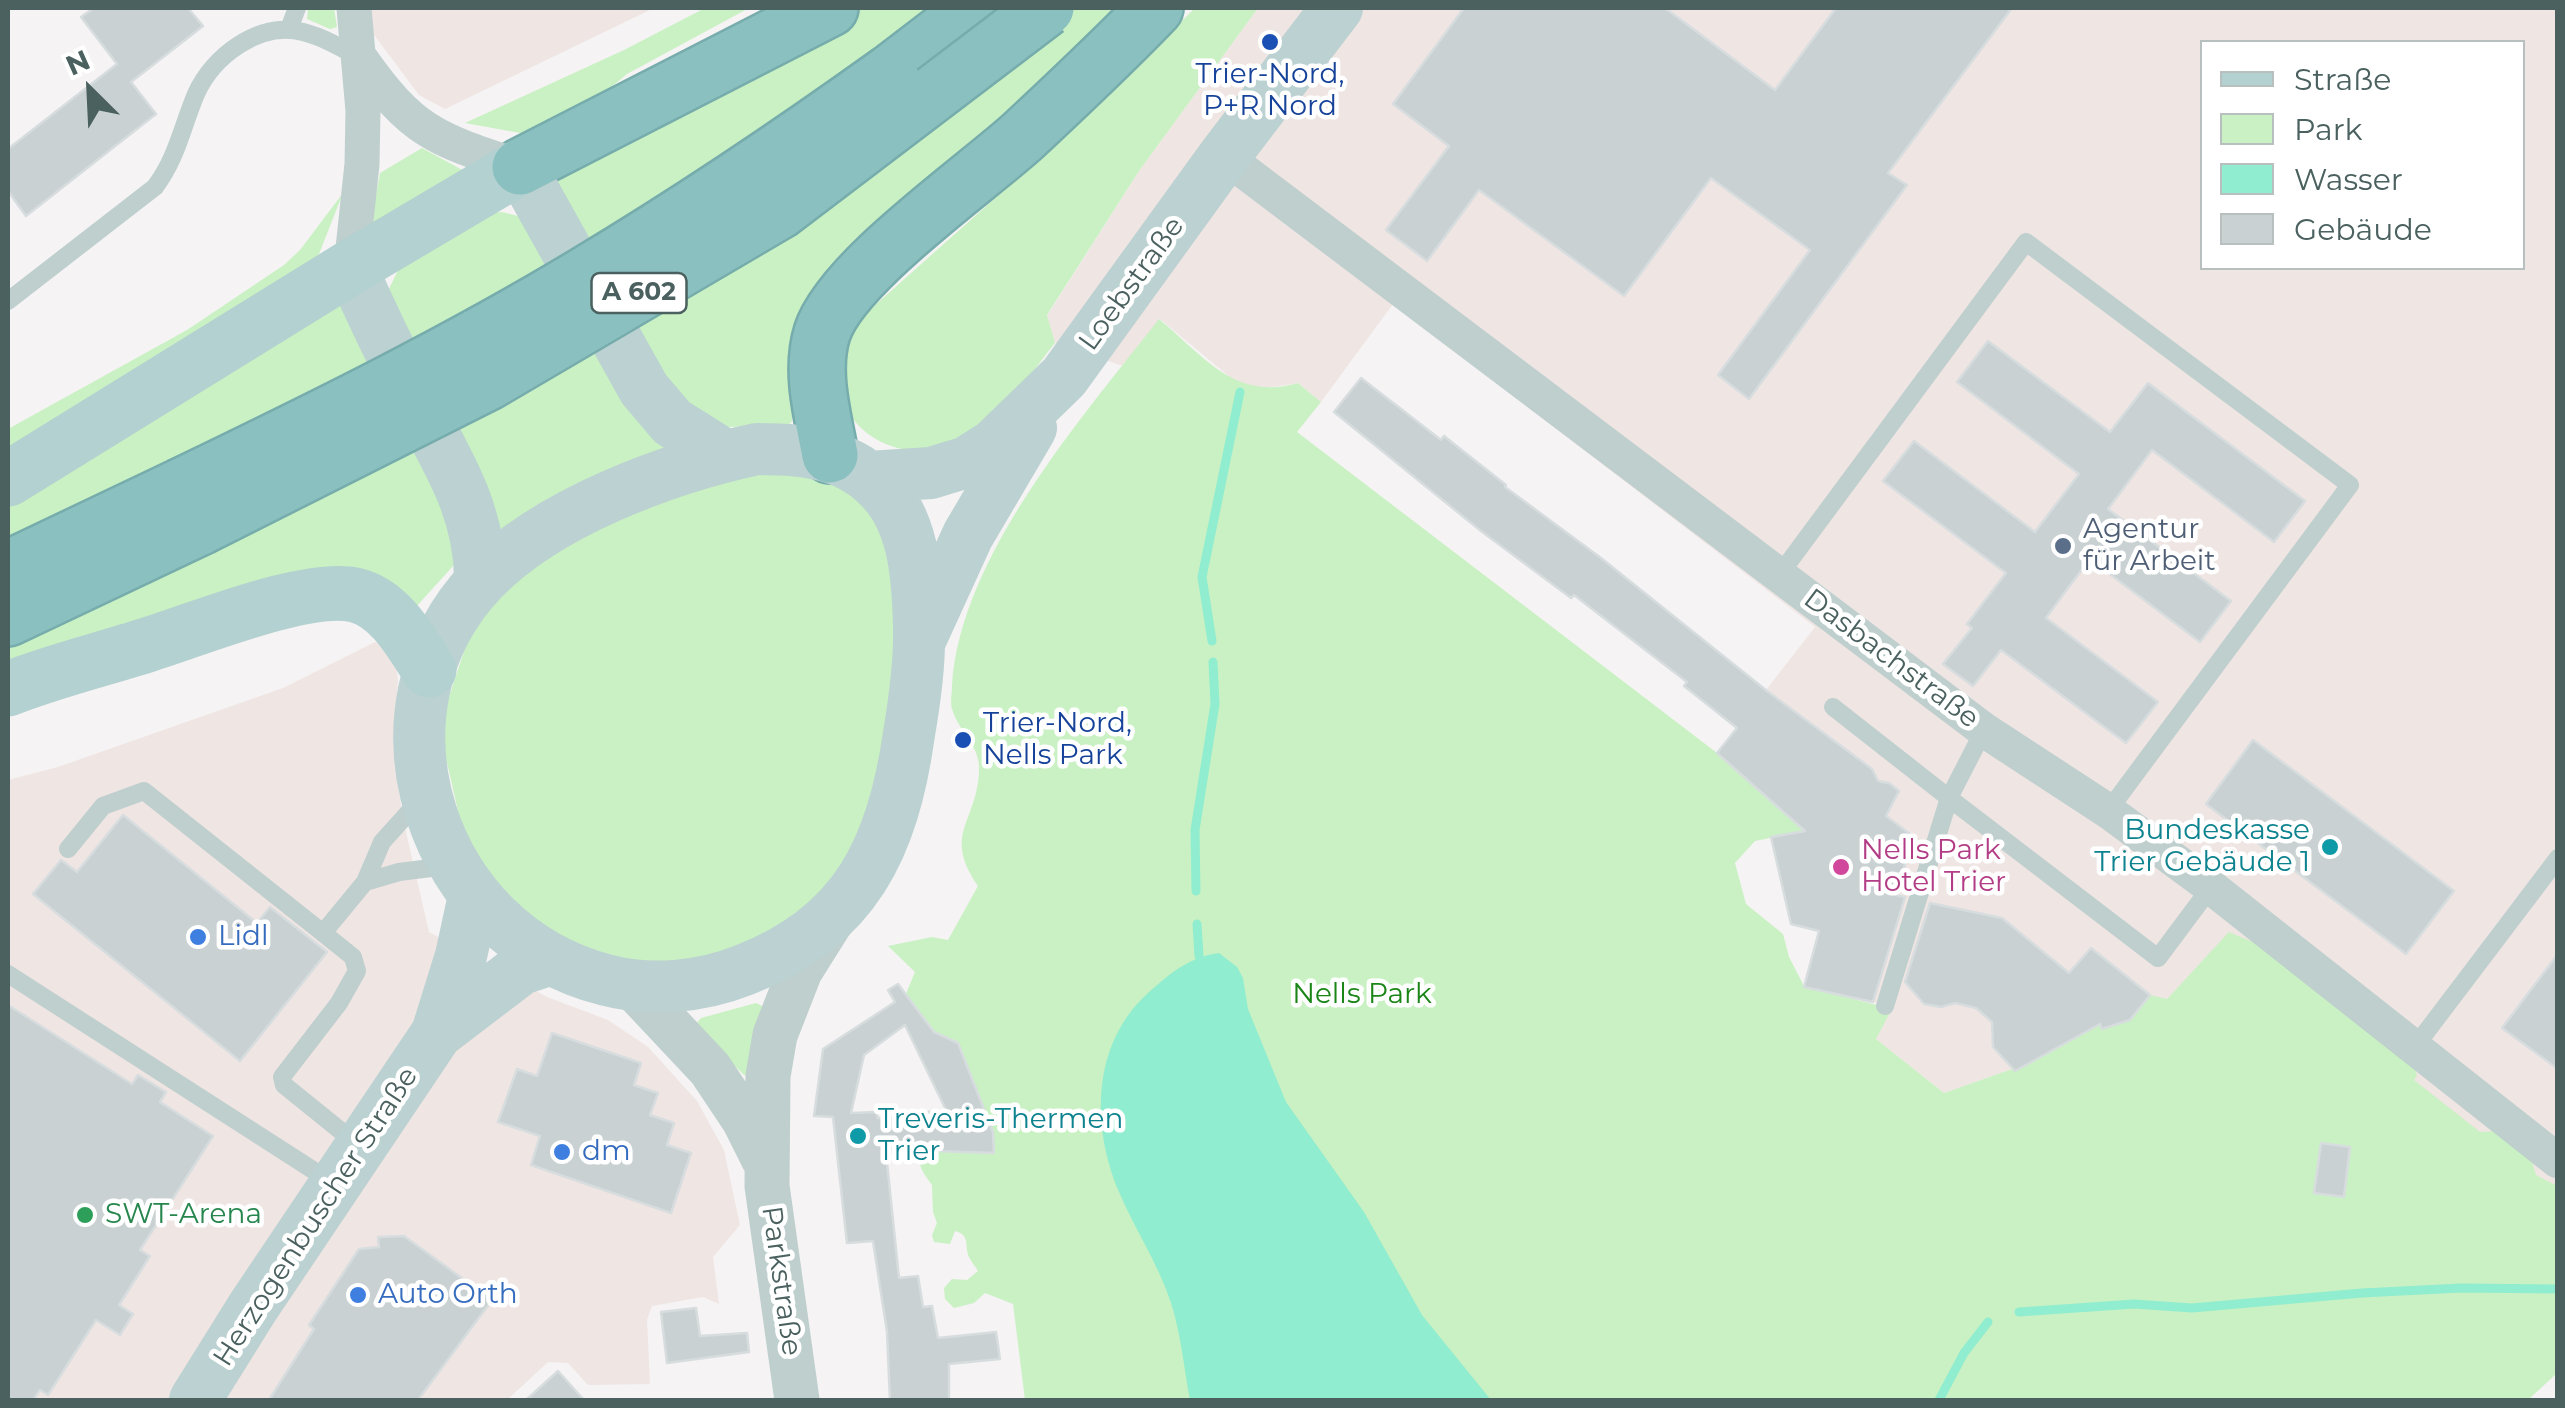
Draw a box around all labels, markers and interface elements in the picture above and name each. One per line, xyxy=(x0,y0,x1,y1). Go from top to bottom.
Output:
marker: Trier-Nord, P+R Nord xyxy=(1259,31,1281,53)
north arrow xyxy=(40,40,140,140)
legend xyxy=(2200,40,2525,270)
text: N xyxy=(61,42,95,83)
place label: Trier-Nord, P+R Nord xyxy=(1196,58,1344,124)
text: Straße xyxy=(2294,61,2391,98)
text: Park xyxy=(2294,111,2363,148)
text: Wasser xyxy=(2294,161,2403,198)
street label: Loebstraße xyxy=(1072,211,1192,357)
text: Gebäude xyxy=(2294,211,2432,248)
road number: A 602 xyxy=(592,273,686,313)
place label: Agentur für Arbeit xyxy=(2083,513,2216,579)
marker: Agentur für Arbeit xyxy=(2052,535,2074,557)
street label: Dasbachstraße xyxy=(1797,582,1985,736)
place label: Trier-Nord, Nells Park xyxy=(983,707,1132,773)
marker: Trier-Nord, Nells Park xyxy=(952,729,974,751)
place label: Bundeskasse Trier Gebäude 1 xyxy=(2094,814,2310,880)
place label: Nells Park Hotel Trier xyxy=(1861,834,2006,900)
marker: Bundeskasse Trier Gebäude 1 xyxy=(2319,836,2341,858)
marker: Nells Park Hotel Trier xyxy=(1830,856,1852,878)
place label: Lidl xyxy=(218,920,269,954)
marker: Lidl xyxy=(187,926,209,948)
park label: Nells Park xyxy=(1292,978,1432,1012)
street label: Herzogenbuscher Straße xyxy=(207,1061,425,1373)
place label: Treveris-Thermen Trier xyxy=(878,1103,1123,1169)
marker: Treveris-Thermen Trier xyxy=(847,1125,869,1147)
place label: dm xyxy=(582,1135,631,1169)
marker: dm xyxy=(551,1141,573,1163)
place label: SWT-Arena xyxy=(105,1198,262,1232)
marker: SWT-Arena xyxy=(74,1204,96,1226)
street label: Parkstraße xyxy=(754,1204,808,1358)
place label: Auto Orth xyxy=(378,1278,518,1312)
marker: Auto Orth xyxy=(347,1284,369,1306)

